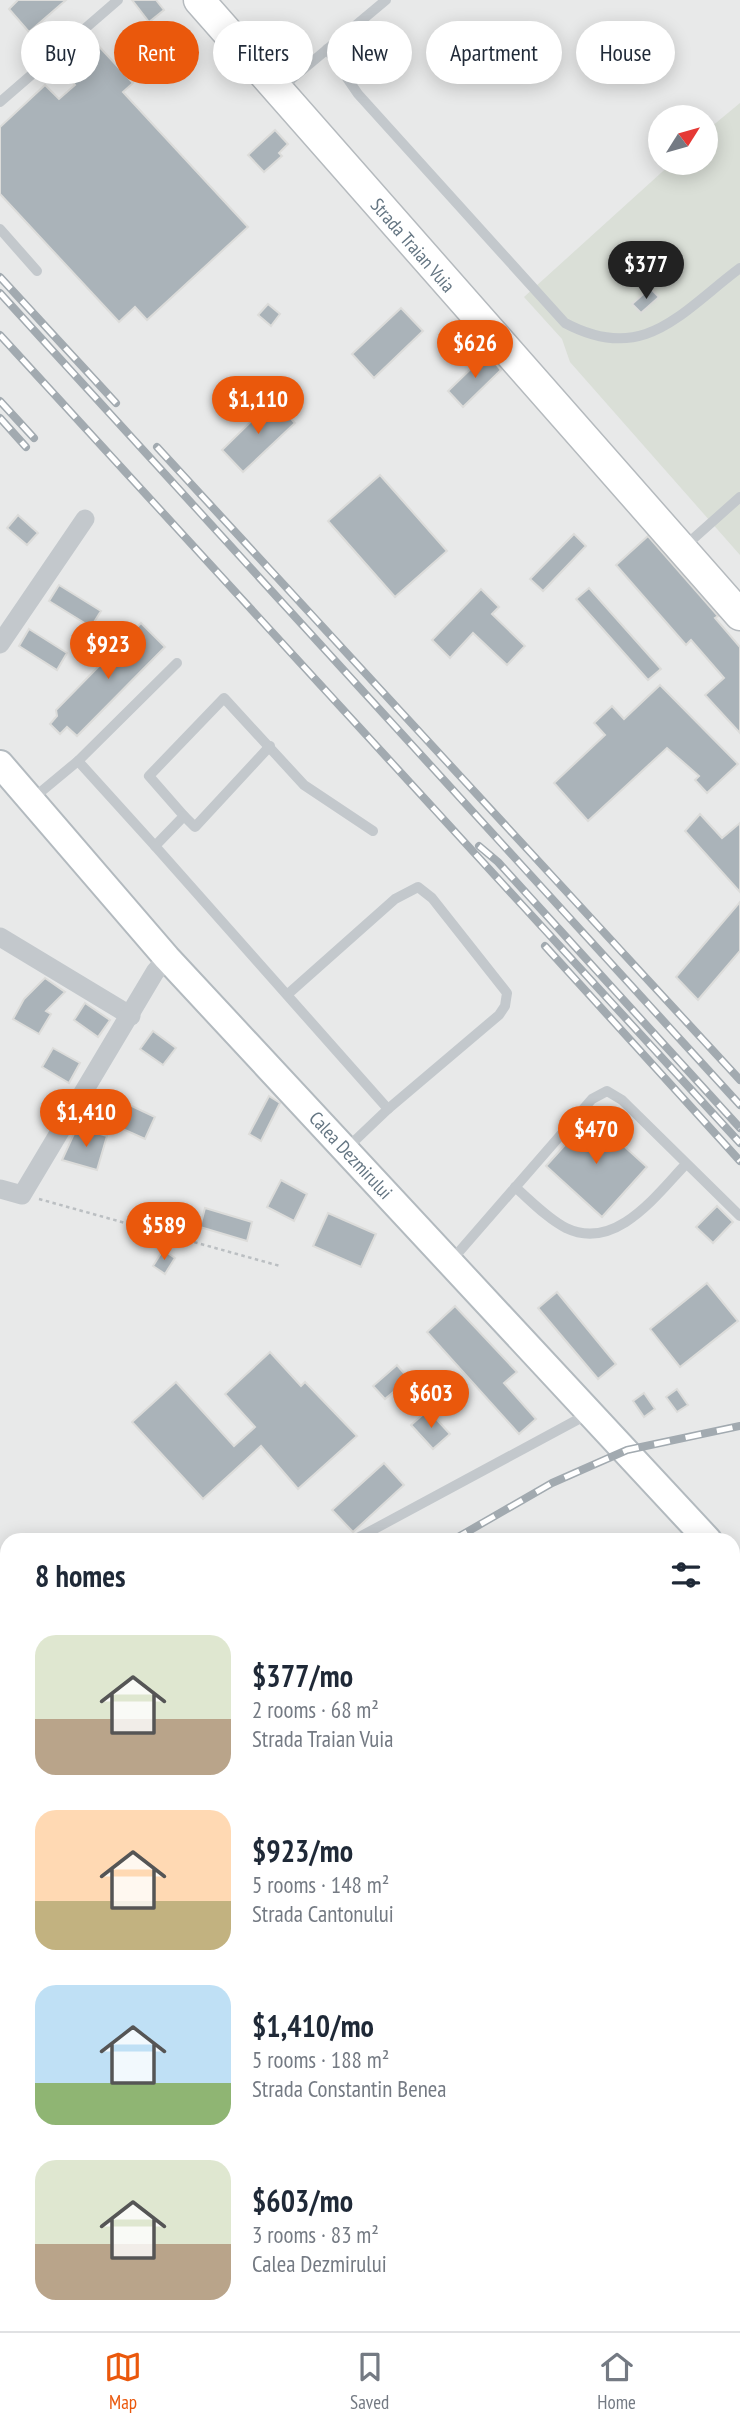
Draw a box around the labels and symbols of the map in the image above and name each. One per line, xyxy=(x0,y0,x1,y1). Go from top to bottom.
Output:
north arrow xyxy=(648,105,718,175)
street label: Strada Traian Vuia xyxy=(366,193,460,297)
pin: $377 xyxy=(605,242,687,301)
pin: $626 xyxy=(434,320,516,380)
pin: $1,110 xyxy=(201,376,315,436)
pin: $923 xyxy=(67,622,149,681)
pin: $1,410 xyxy=(29,1090,143,1149)
street label: Calea Dezmirului xyxy=(304,1106,398,1204)
pin: $470 xyxy=(555,1106,637,1166)
pin: $589 xyxy=(123,1202,205,1262)
pin: $603 xyxy=(390,1370,472,1430)

